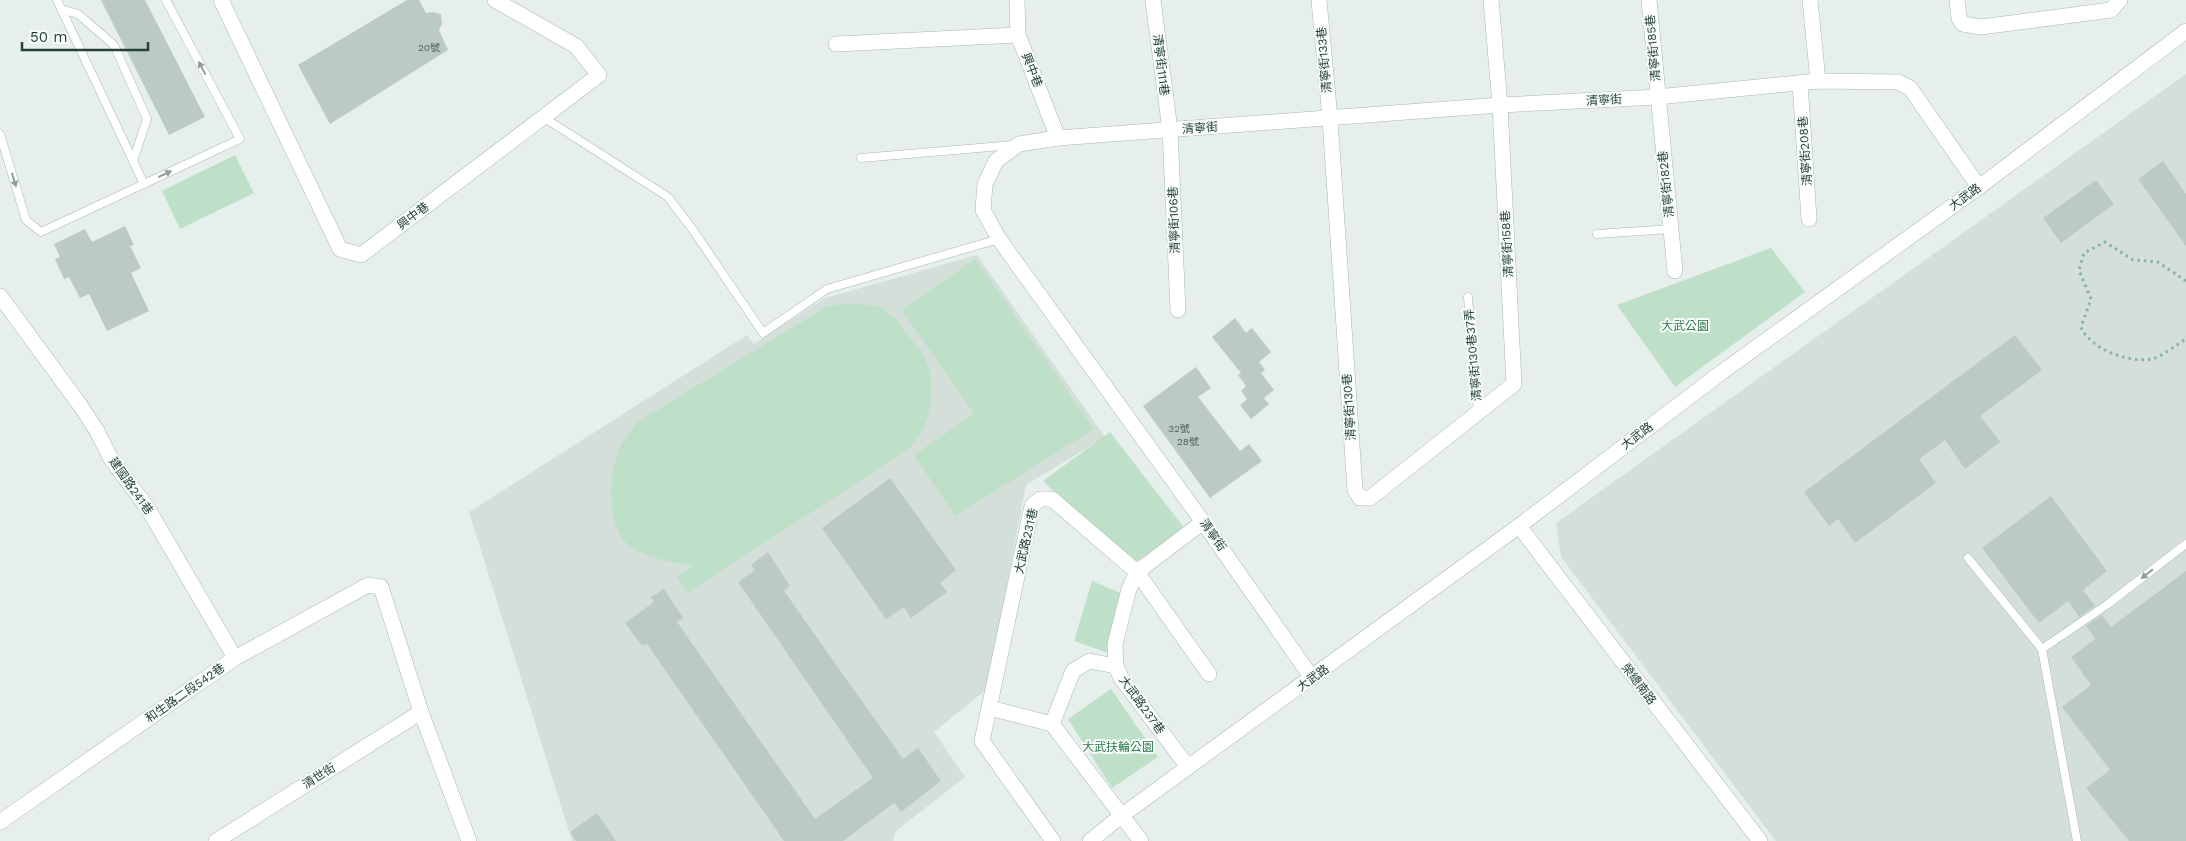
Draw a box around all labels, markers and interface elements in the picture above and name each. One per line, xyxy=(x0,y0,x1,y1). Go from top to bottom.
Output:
street label: 清寧街185巷 xyxy=(1643,14,1663,82)
scale bar xyxy=(22,20,149,52)
street label: 清寧街133巷 xyxy=(1314,26,1334,94)
text: 50 m xyxy=(30,28,67,46)
street label: 清寧街111巷 xyxy=(1150,33,1172,97)
house number: 20號 xyxy=(418,42,440,53)
street label: 興中巷 xyxy=(1019,51,1045,89)
one-way arrow xyxy=(198,61,206,75)
street label: 清寧街 xyxy=(1586,92,1622,108)
street label: 清寧街208巷 xyxy=(1796,116,1814,186)
street label: 清寧街 xyxy=(1182,120,1218,136)
street label: 清寧街182巷 xyxy=(1656,150,1676,218)
one-way arrow xyxy=(158,169,172,177)
one-way arrow xyxy=(11,173,18,188)
street label: 大武路 xyxy=(1946,181,1984,213)
street label: 清寧街106巷 xyxy=(1166,186,1182,254)
street label: 興中巷 xyxy=(394,200,432,232)
street label: 清寧街158巷 xyxy=(1498,210,1516,278)
street label: 清寧街130巷37弄 xyxy=(1462,308,1484,402)
park label: 大武公園 xyxy=(1661,319,1709,333)
street label: 清寧街130巷 xyxy=(1340,373,1358,441)
street label: 大武路 xyxy=(1618,420,1656,452)
house number: 32號 xyxy=(1168,423,1190,434)
house number: 28號 xyxy=(1177,436,1199,447)
street label: 建國路241巷 xyxy=(106,455,156,517)
street label: 大武路231巷 xyxy=(1012,507,1040,575)
street label: 清寧街 xyxy=(1197,516,1229,554)
one-way arrow xyxy=(2140,569,2154,579)
street label: 和生路二段542巷 xyxy=(143,661,227,725)
street label: 榮總南路 xyxy=(1619,661,1659,707)
street label: 大武路 xyxy=(1294,662,1332,694)
street label: 大武路237巷 xyxy=(1116,673,1168,737)
park label: 大武扶輪公園 xyxy=(1082,740,1154,754)
street label: 清世街 xyxy=(300,761,338,791)

